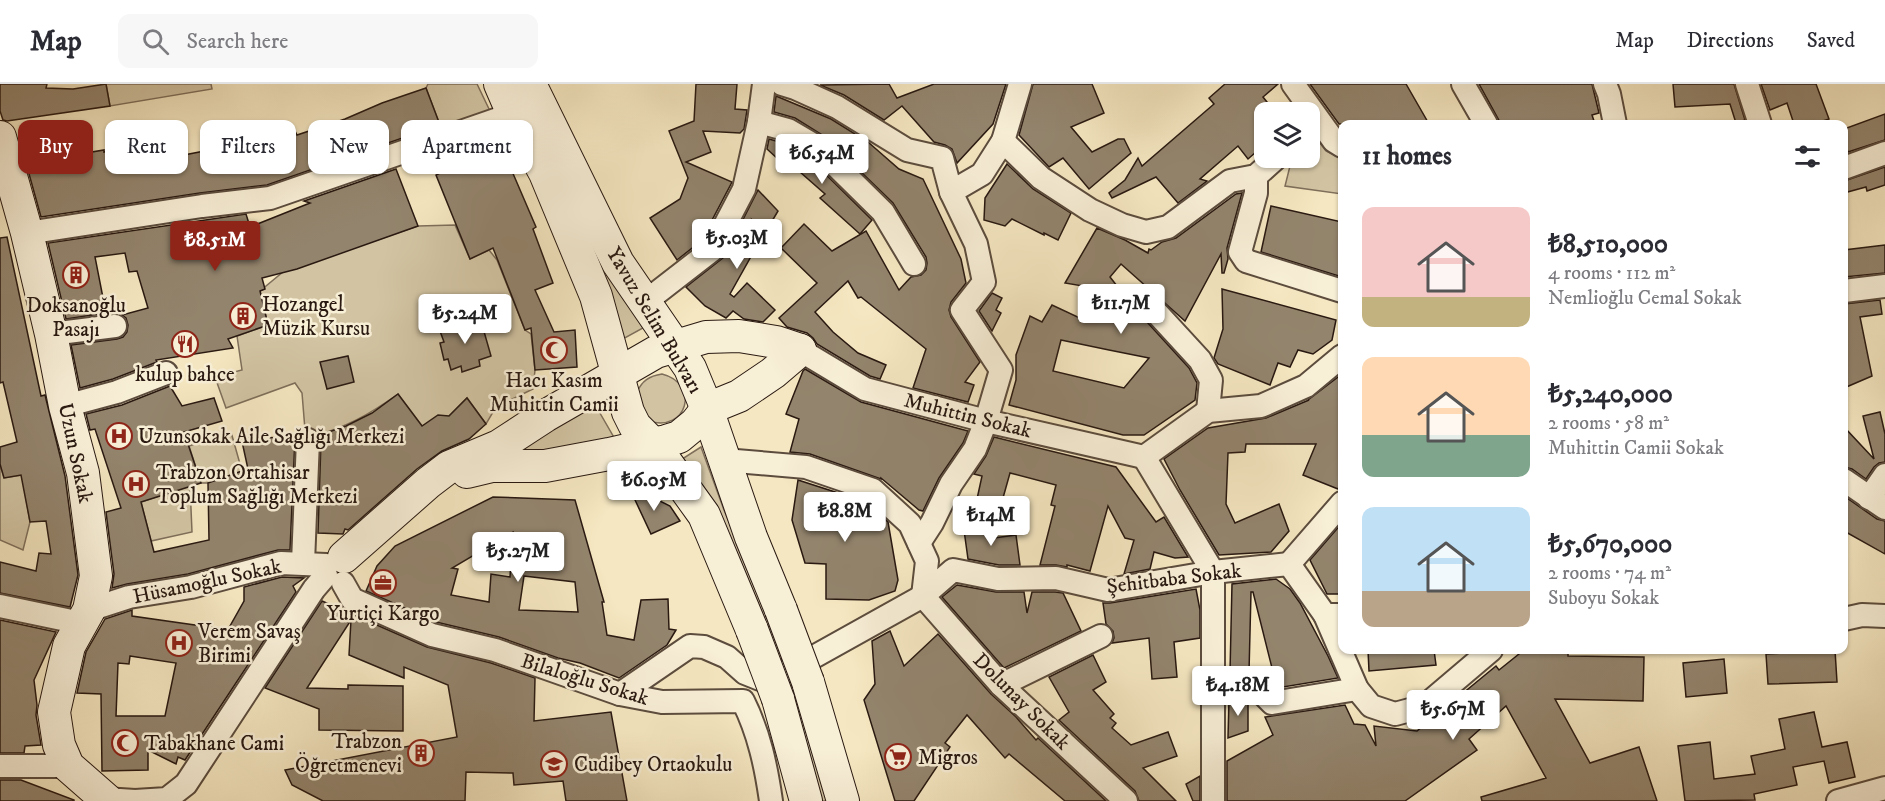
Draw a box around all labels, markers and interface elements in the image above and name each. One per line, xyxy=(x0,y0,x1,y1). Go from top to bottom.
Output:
search box xyxy=(118,14,538,68)
text: Map xyxy=(30,24,82,59)
icon: search xyxy=(139,25,172,58)
text: Search here xyxy=(187,28,288,55)
text: Map xyxy=(1615,28,1654,54)
text: Directions xyxy=(1687,28,1774,54)
text: Saved xyxy=(1807,28,1855,54)
map controls xyxy=(1254,102,1320,168)
button: layers xyxy=(1254,102,1320,168)
chip: Buy xyxy=(18,120,93,174)
chip: Rent xyxy=(105,120,188,174)
chip: Filters xyxy=(200,120,296,174)
chip: New xyxy=(308,120,389,174)
chip: Apartment xyxy=(401,120,533,174)
pin: ₺6.54M xyxy=(773,134,871,185)
text: 11 homes xyxy=(1362,140,1452,173)
icon: filters xyxy=(1791,140,1824,173)
text: ₺6.54M xyxy=(789,141,855,166)
pin: ₺5.03M xyxy=(688,219,786,270)
pin: ₺8.51M xyxy=(166,221,264,272)
text: ₺5.03M xyxy=(706,226,768,251)
text: ₺8.51M xyxy=(184,228,246,253)
text: ₺8,510,000 xyxy=(1548,228,1668,261)
icon: home xyxy=(1410,231,1482,303)
street label: Yavuz Selim Bulvarı xyxy=(600,242,708,399)
building icon: Doksanoğlu Pasajı xyxy=(61,260,91,290)
text: 4 rooms · 112 m² xyxy=(1548,261,1676,286)
pin: ₺11.7M xyxy=(1072,284,1170,335)
text: Nemlioğlu Cemal Sokak xyxy=(1548,286,1742,311)
text: ₺11.7M xyxy=(1092,291,1150,316)
place label: Hozangel Müzik Kursu xyxy=(262,292,370,342)
place label: Doksanoğlu Pasajı xyxy=(26,293,126,343)
pin: ₺5.24M xyxy=(416,294,514,345)
building icon: Hozangel Müzik Kursu xyxy=(228,301,258,331)
text: ₺5.24M xyxy=(432,301,498,326)
restaurant icon: kulup bahce xyxy=(170,329,200,359)
mosque icon: Hacı Kasım Muhittin Camii xyxy=(539,335,569,365)
place label: kulup bahce xyxy=(135,362,235,388)
place label: Hacı Kasım Muhittin Camii xyxy=(489,368,619,418)
text: ₺5,240,000 xyxy=(1548,378,1673,411)
icon: home xyxy=(1410,381,1482,453)
street label: Muhittin Sokak xyxy=(901,388,1035,445)
street label: Uzun Sokak xyxy=(52,401,98,506)
text: 2 rooms · 58 m² xyxy=(1548,411,1669,436)
hospital icon: Uzunsokak Aile Sağlığı Merkezi xyxy=(104,421,134,451)
place label: Uzunsokak Aile Sağlığı Merkezi xyxy=(138,424,404,450)
text: Muhittin Camii Sokak xyxy=(1548,436,1724,461)
place label: Trabzon Ortahisar Toplum Sağlığı Merkezi xyxy=(156,460,358,510)
pin: ₺6.05M xyxy=(605,461,703,512)
text: ₺6.05M xyxy=(621,468,687,493)
hospital icon: Trabzon Ortahisar Toplum Sağlığı Merkezi xyxy=(121,469,151,499)
pin: ₺8.8M xyxy=(803,492,887,543)
pin: ₺14M xyxy=(955,496,1027,547)
text: ₺8.8M xyxy=(818,499,872,524)
text: ₺14M xyxy=(967,503,1015,528)
text: ₺5,670,000 xyxy=(1548,528,1672,561)
icon: home xyxy=(1410,531,1482,603)
pin: ₺5.27M xyxy=(469,532,567,583)
text: ₺5.27M xyxy=(486,539,550,564)
street label: Hüsamoğlu Sokak xyxy=(131,553,284,610)
street label: Şehitbaba Sokak xyxy=(1105,558,1244,600)
text: 2 rooms · 74 m² xyxy=(1548,561,1671,586)
office icon: Yurtiçi Kargo xyxy=(368,568,398,598)
text: Suboyu Sokak xyxy=(1548,586,1659,611)
place label: Yurtiçi Kargo xyxy=(327,601,439,627)
place label: Verem Savaş Birimi xyxy=(197,619,301,669)
hospital icon: Verem Savaş Birimi xyxy=(164,628,194,658)
street label: Bilaloğlu Sokak xyxy=(518,648,652,712)
street label: Dolunay Sokak xyxy=(967,648,1076,756)
pin: ₺4.18M xyxy=(1189,666,1287,717)
text: ₺4.18M xyxy=(1206,673,1270,698)
pin: ₺5.67M xyxy=(1404,690,1502,741)
text: ₺5.67M xyxy=(1421,697,1485,722)
mosque icon: Tabakhane Cami xyxy=(110,728,140,758)
place label: Trabzon Öğretmenevi xyxy=(295,729,402,779)
place label: Tabakhane Cami xyxy=(144,731,284,757)
building icon: Trabzon Öğretmenevi xyxy=(406,738,436,768)
supermarket icon: Migros xyxy=(883,742,913,772)
place label: Migros xyxy=(918,745,978,771)
school or university icon: Cudibey Ortaokulu xyxy=(539,749,569,779)
place label: Cudibey Ortaokulu xyxy=(574,752,732,778)

